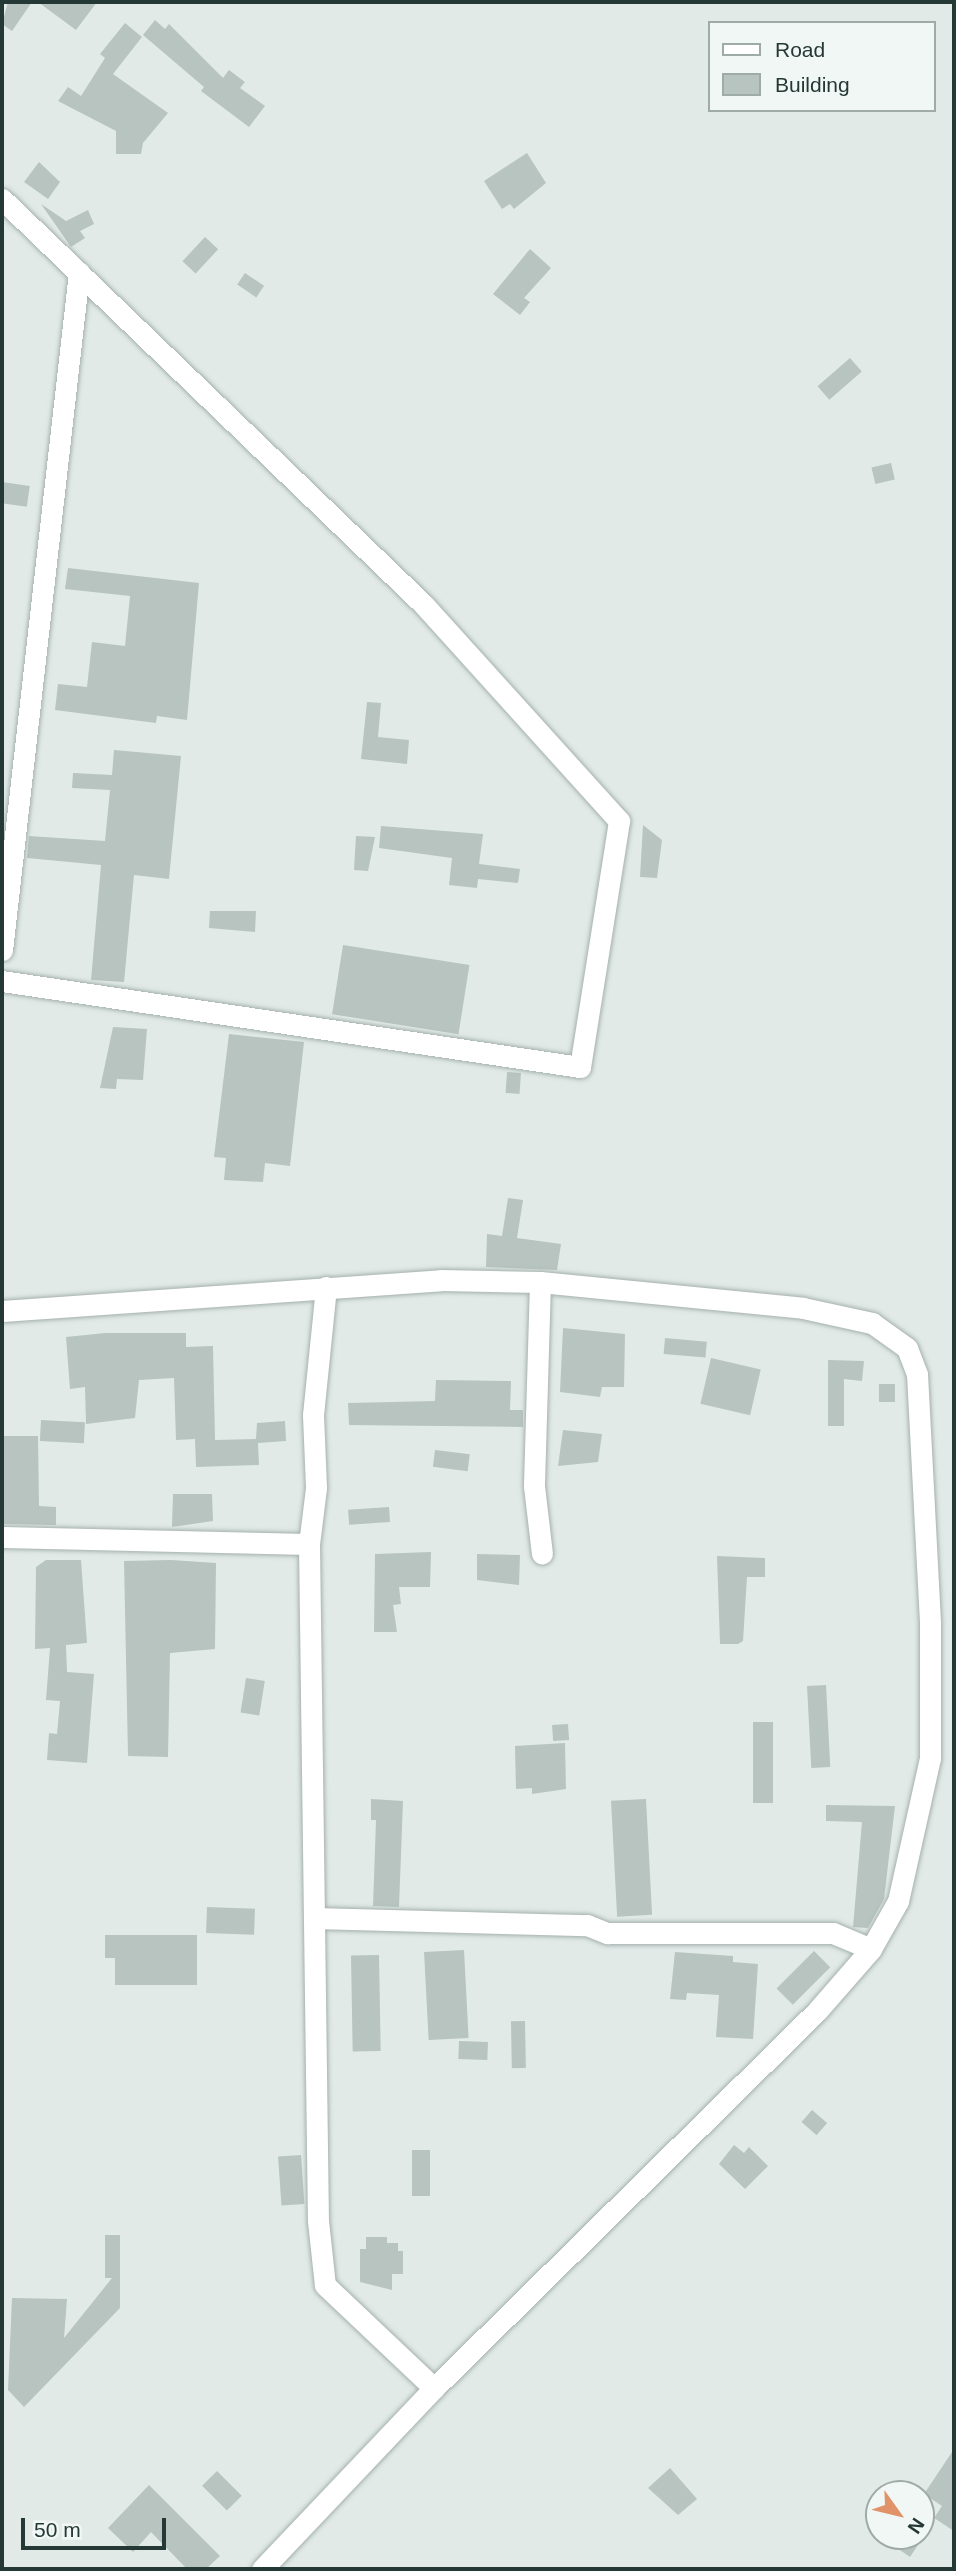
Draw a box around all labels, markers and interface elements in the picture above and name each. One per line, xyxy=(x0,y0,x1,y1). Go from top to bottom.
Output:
legend xyxy=(708,21,935,112)
text: Road xyxy=(775,38,825,61)
text: Building xyxy=(775,73,850,96)
north arrow xyxy=(865,2480,935,2550)
scale bar xyxy=(24,2504,170,2548)
text: N xyxy=(904,2514,929,2537)
text: 50 m xyxy=(34,2518,81,2541)

